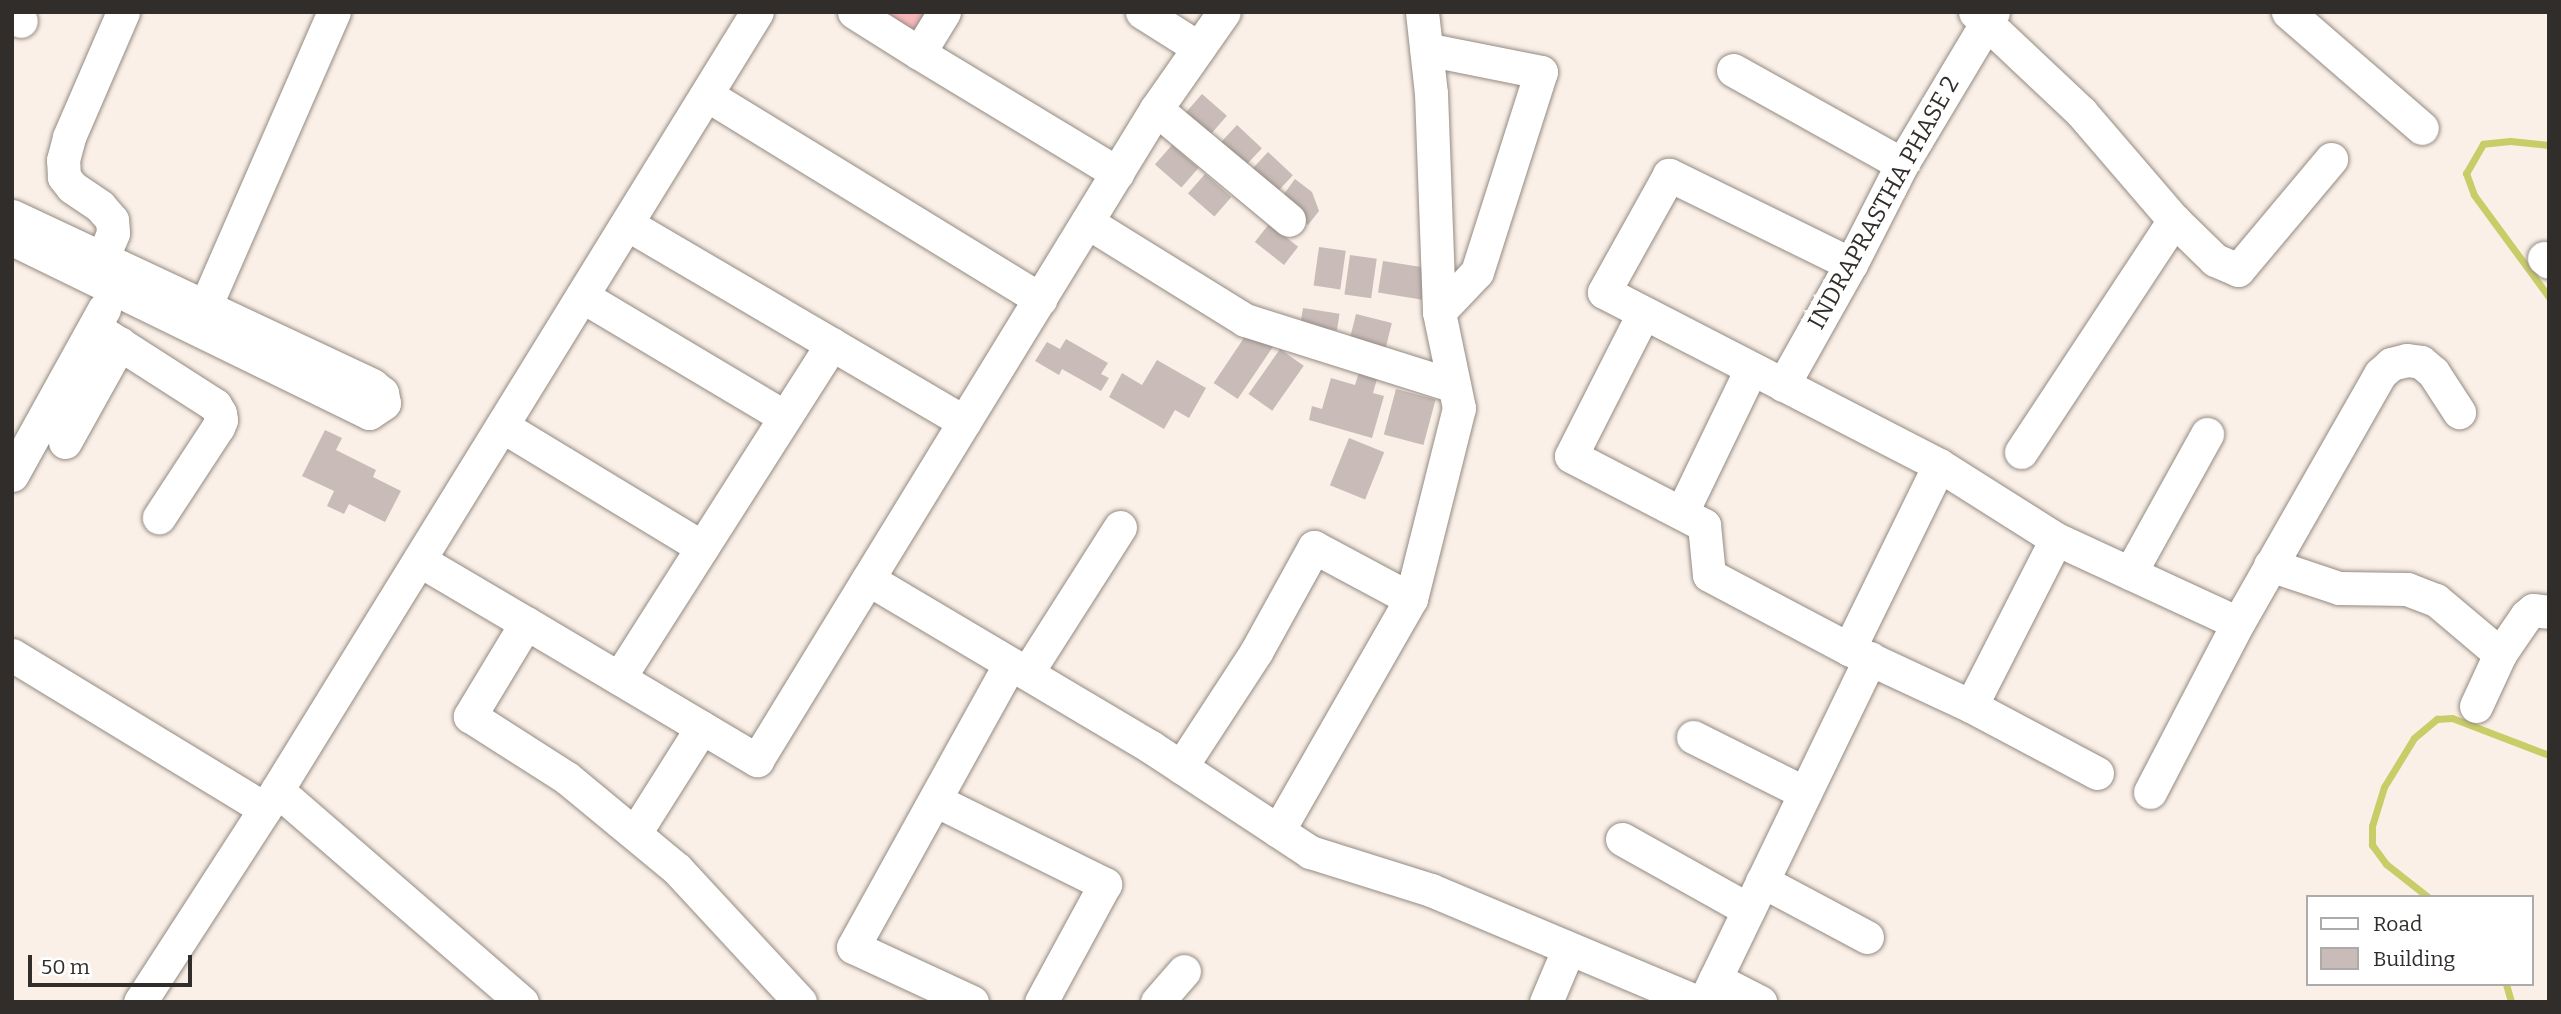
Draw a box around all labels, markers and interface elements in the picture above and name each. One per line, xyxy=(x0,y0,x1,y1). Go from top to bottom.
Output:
street label: INDRAPRASTHA PHASE 2 xyxy=(1802,72,1966,334)
legend xyxy=(2306,895,2533,986)
text: Road xyxy=(2373,911,2422,937)
scale bar xyxy=(32,940,196,984)
text: Building xyxy=(2373,946,2455,972)
text: 50 m xyxy=(41,954,90,980)

